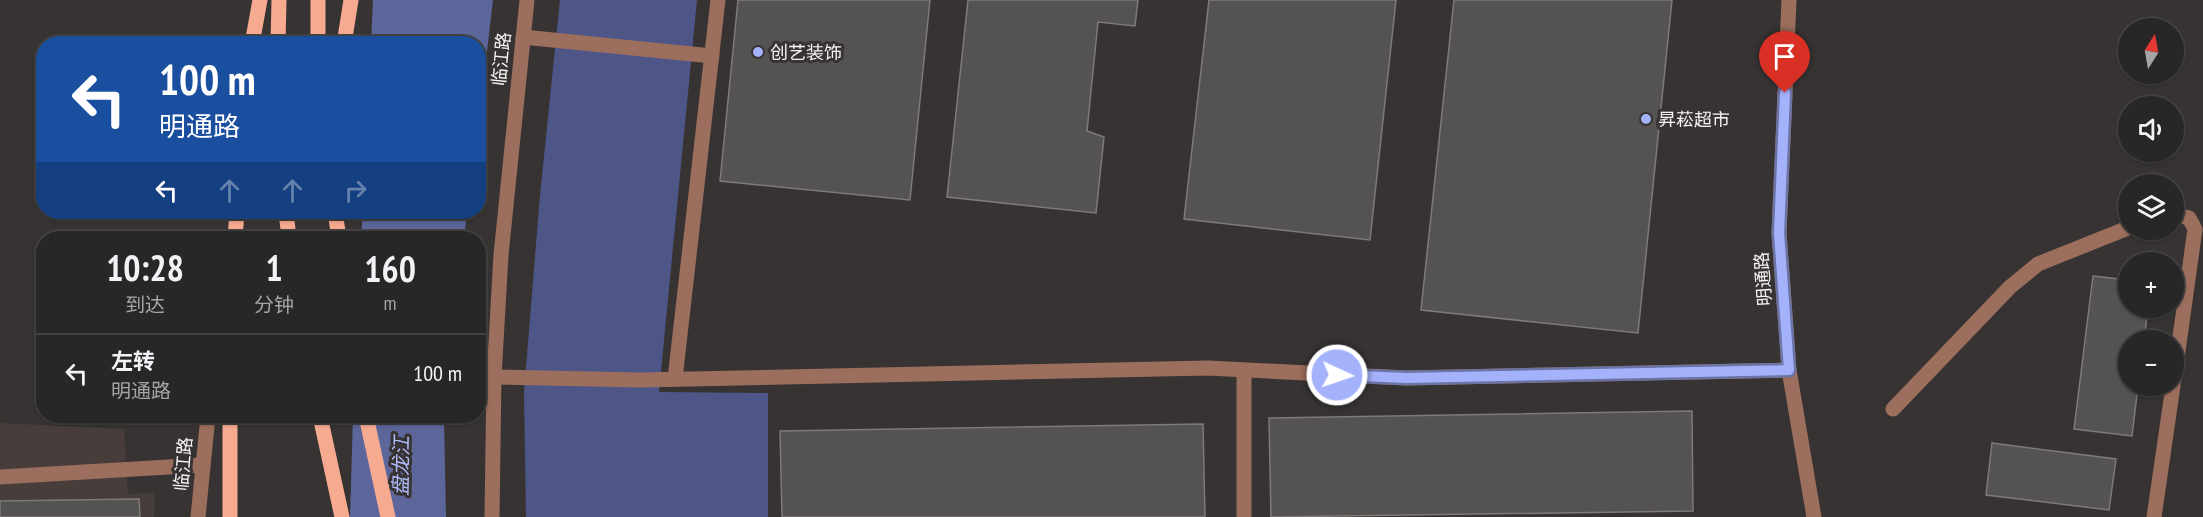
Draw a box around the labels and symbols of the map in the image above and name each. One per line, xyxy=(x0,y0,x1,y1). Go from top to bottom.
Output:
north arrow xyxy=(2118,18,2184,84)
street label: 临江路 xyxy=(487,31,515,87)
pin xyxy=(1759,31,1810,93)
place label: 创艺装饰 xyxy=(770,41,842,64)
marker: 创艺装饰 xyxy=(751,45,765,59)
place label: 昇菘超市 xyxy=(1658,108,1730,131)
marker: 昇菘超市 xyxy=(1639,112,1653,126)
street label: 明通路 xyxy=(1750,251,1776,307)
position arrow xyxy=(1305,343,1369,407)
water label: 盘龙江 xyxy=(387,434,415,496)
street label: 临江路 xyxy=(169,436,197,492)

